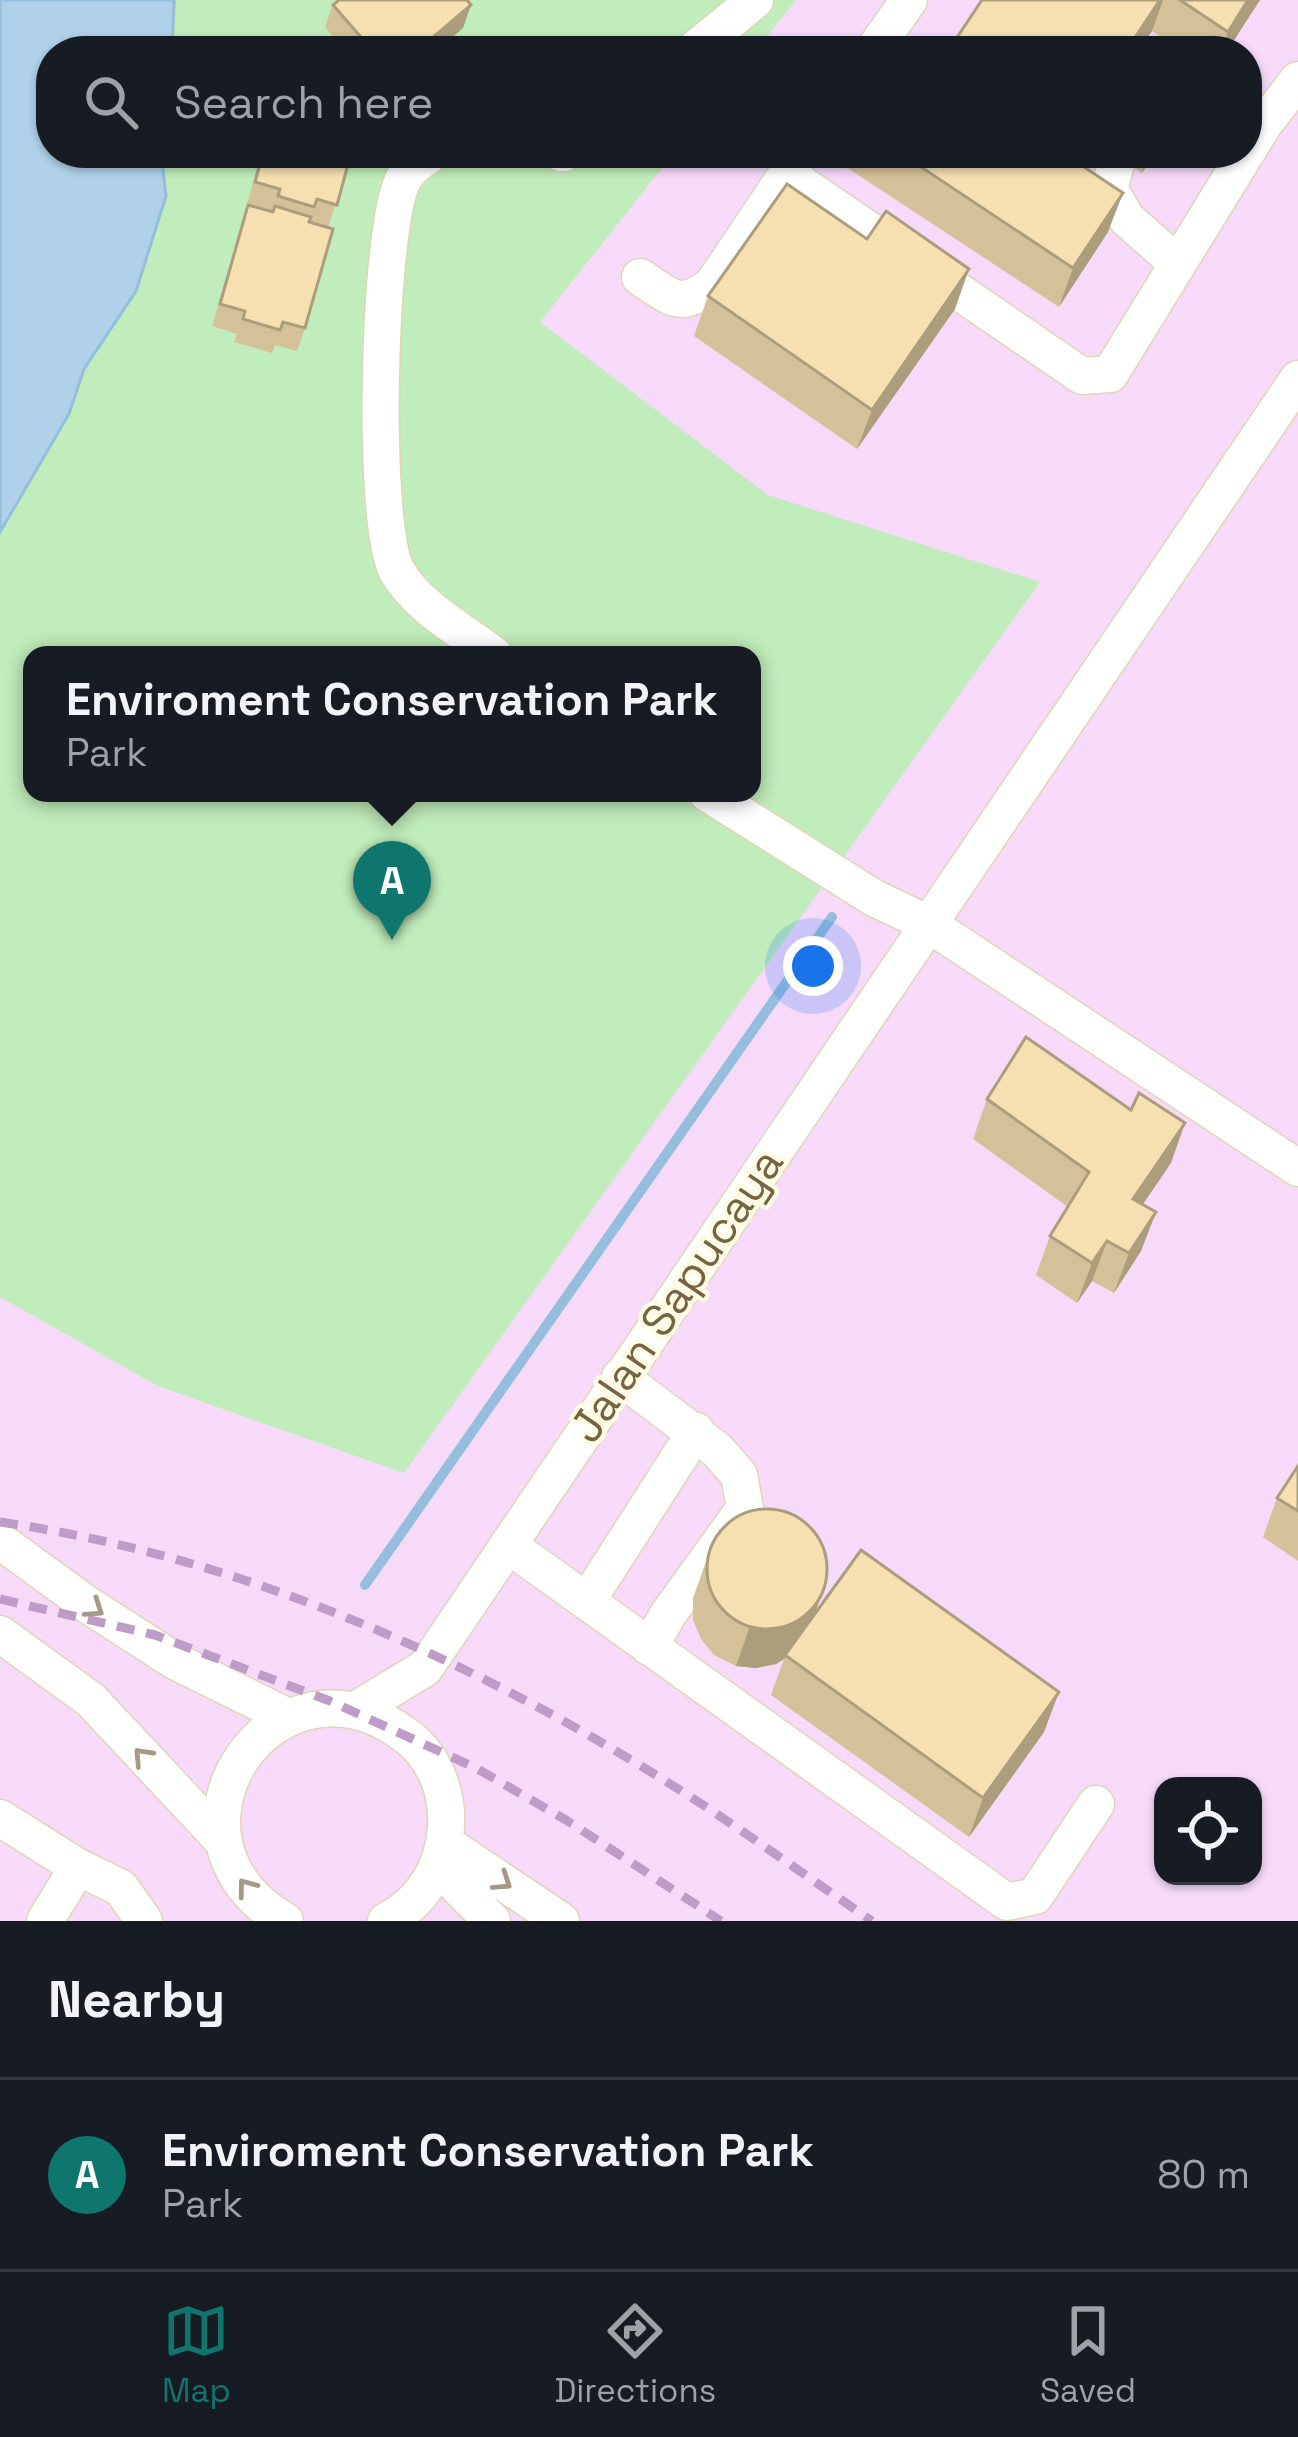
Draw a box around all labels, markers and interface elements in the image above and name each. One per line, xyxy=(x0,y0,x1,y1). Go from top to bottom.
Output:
search box xyxy=(36,36,1262,168)
icon: search xyxy=(78,69,144,135)
text: Search here xyxy=(174,74,433,131)
popup xyxy=(23,646,761,802)
text: Enviroment Conservation Park xyxy=(66,671,718,728)
text: Park xyxy=(66,728,147,777)
pin: A xyxy=(353,841,431,940)
your location xyxy=(783,936,843,996)
street label: Jalan Sapucaya xyxy=(556,1137,796,1453)
one-way arrow xyxy=(82,1595,104,1617)
one-way arrow xyxy=(134,1748,156,1769)
map controls xyxy=(1154,1777,1262,1885)
button: locate xyxy=(1154,1777,1262,1885)
one-way arrow xyxy=(490,1868,512,1890)
one-way arrow xyxy=(238,1879,260,1900)
text: Nearby xyxy=(48,1967,225,2032)
text: Enviroment Conservation Park xyxy=(162,2122,814,2179)
text: A xyxy=(75,2150,99,2199)
text: 80 m xyxy=(1157,2150,1250,2199)
text: Park xyxy=(162,2179,243,2228)
tab: Map xyxy=(162,2298,231,2412)
tab: Directions xyxy=(554,2298,716,2412)
tab: Saved xyxy=(1040,2298,1136,2412)

